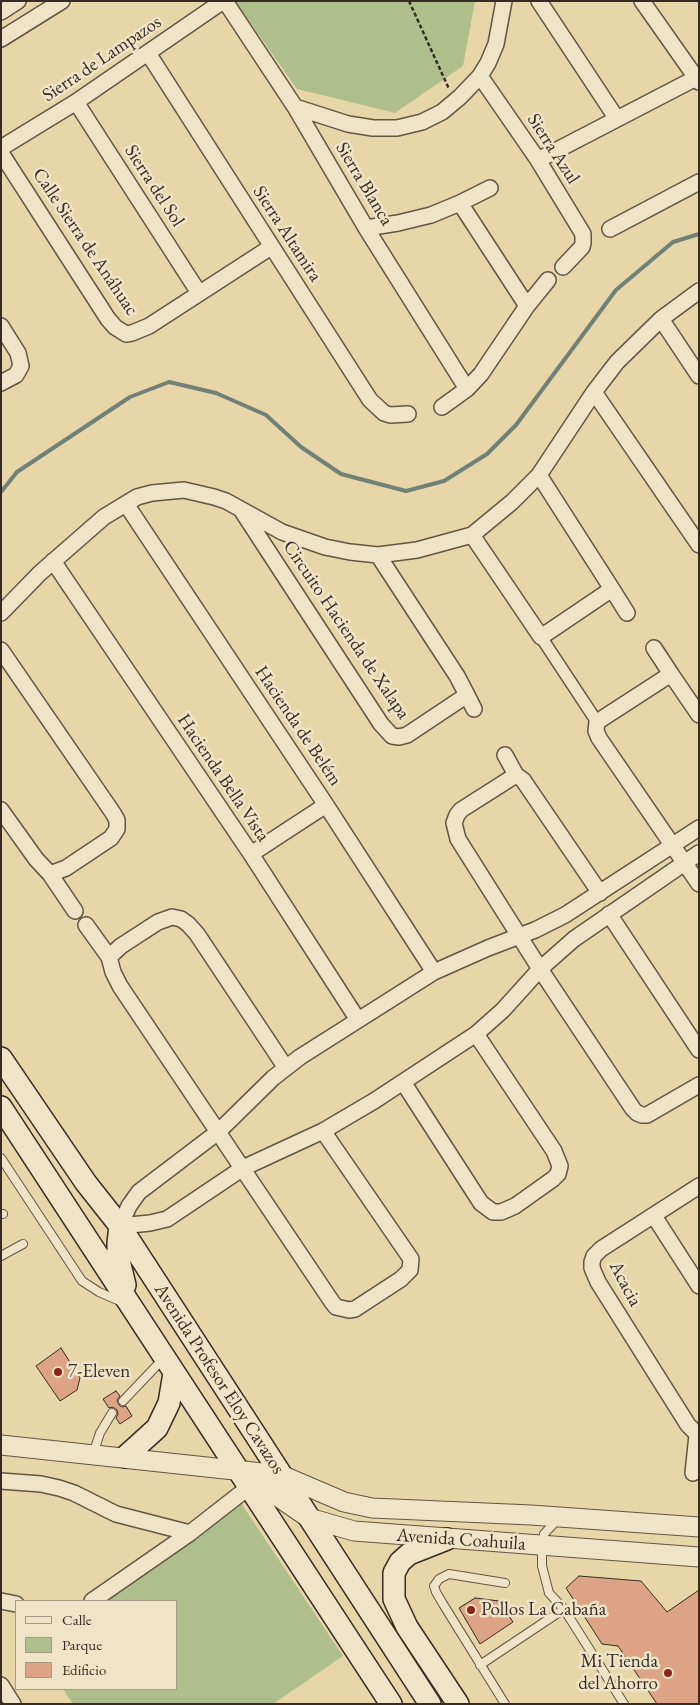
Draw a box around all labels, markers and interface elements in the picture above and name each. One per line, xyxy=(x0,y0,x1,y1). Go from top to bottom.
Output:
street label: Sierra de Lampazos xyxy=(38,11,166,107)
street label: Sierra Azul xyxy=(522,109,584,189)
street label: Sierra Blanca xyxy=(330,138,398,230)
street label: Sierra del Sol xyxy=(119,141,189,231)
street label: Calle Sierra de Anáhuac xyxy=(27,164,143,320)
street label: Sierra Altamira xyxy=(248,182,326,286)
street label: Circuito Hacienda de Xalapa xyxy=(278,536,414,724)
street label: Hacienda de Belém xyxy=(249,662,347,790)
street label: Hacienda Bella Vista xyxy=(172,710,274,846)
street label: Acacia xyxy=(604,1257,646,1311)
street label: Avenida Profesor Eloy Cavazos xyxy=(149,1279,289,1479)
place label: 7-Eleven xyxy=(68,1361,130,1383)
marker: 7-Eleven xyxy=(52,1366,64,1378)
street label: Avenida Coahuila xyxy=(396,1524,526,1556)
place label: Pollos La Cabaña xyxy=(481,1599,606,1621)
legend xyxy=(15,1600,178,1690)
marker: Pollos La Cabaña xyxy=(465,1604,477,1616)
text: Calle xyxy=(62,1610,92,1629)
text: Parque xyxy=(62,1635,102,1654)
place label: Mi Tienda del Ahorro xyxy=(578,1651,658,1695)
text: Edificio xyxy=(62,1660,106,1679)
marker: Mi Tienda del Ahorro xyxy=(662,1667,674,1679)

